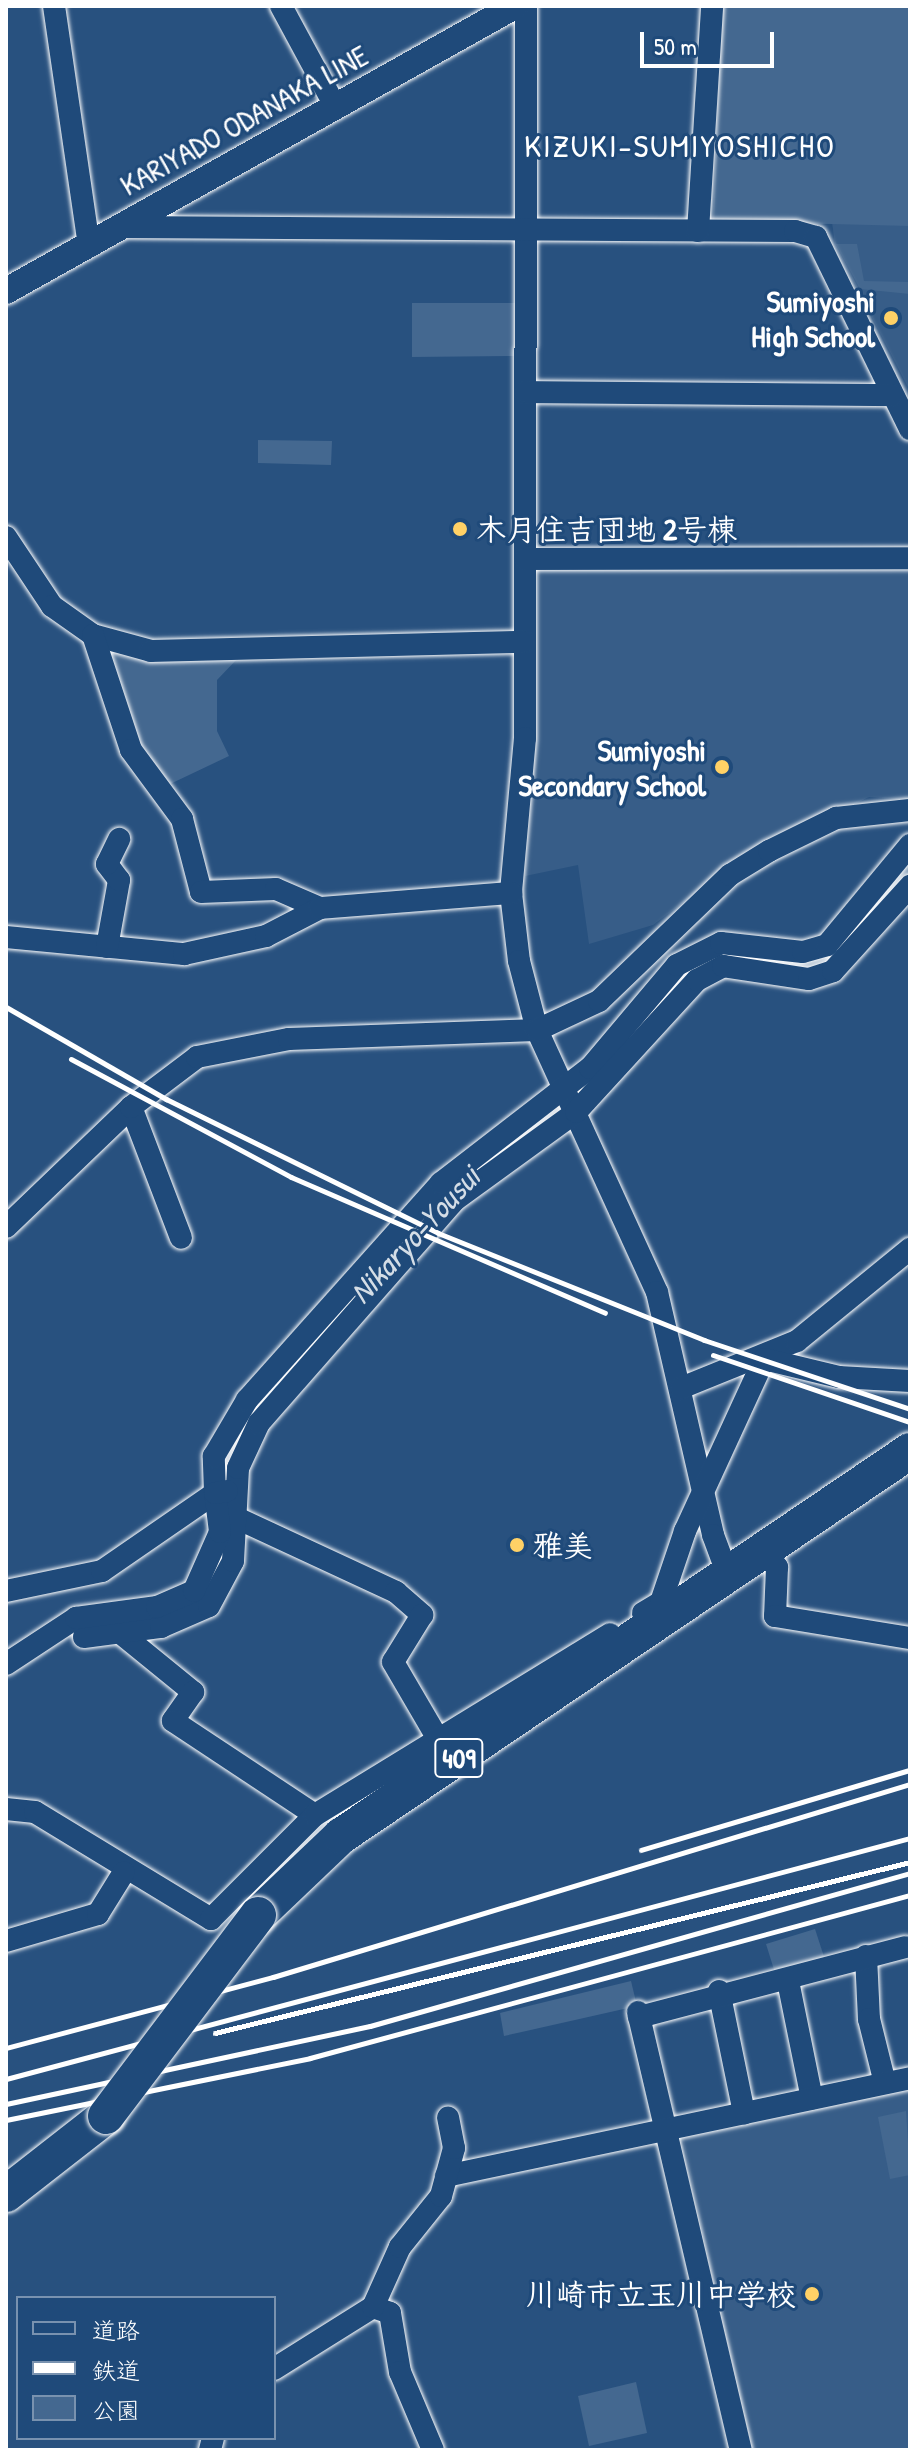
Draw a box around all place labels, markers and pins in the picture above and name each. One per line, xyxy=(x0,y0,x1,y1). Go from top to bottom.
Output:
place label: Sumiyoshi High School xyxy=(751,283,875,354)
marker: Sumiyoshi High School xyxy=(882,309,900,327)
place label: 木月住吉団地 2号棟 xyxy=(476,511,737,547)
marker: 木月住吉団地 2号棟 xyxy=(451,520,469,538)
place label: Sumiyoshi Secondary School xyxy=(518,732,706,802)
marker: Sumiyoshi Secondary School xyxy=(713,758,731,776)
place label: 雅美 xyxy=(533,1527,593,1563)
marker: 雅美 xyxy=(508,1536,526,1554)
place label: 川崎市立玉川中学校 xyxy=(526,2276,796,2312)
marker: 川崎市立玉川中学校 xyxy=(803,2285,821,2303)

